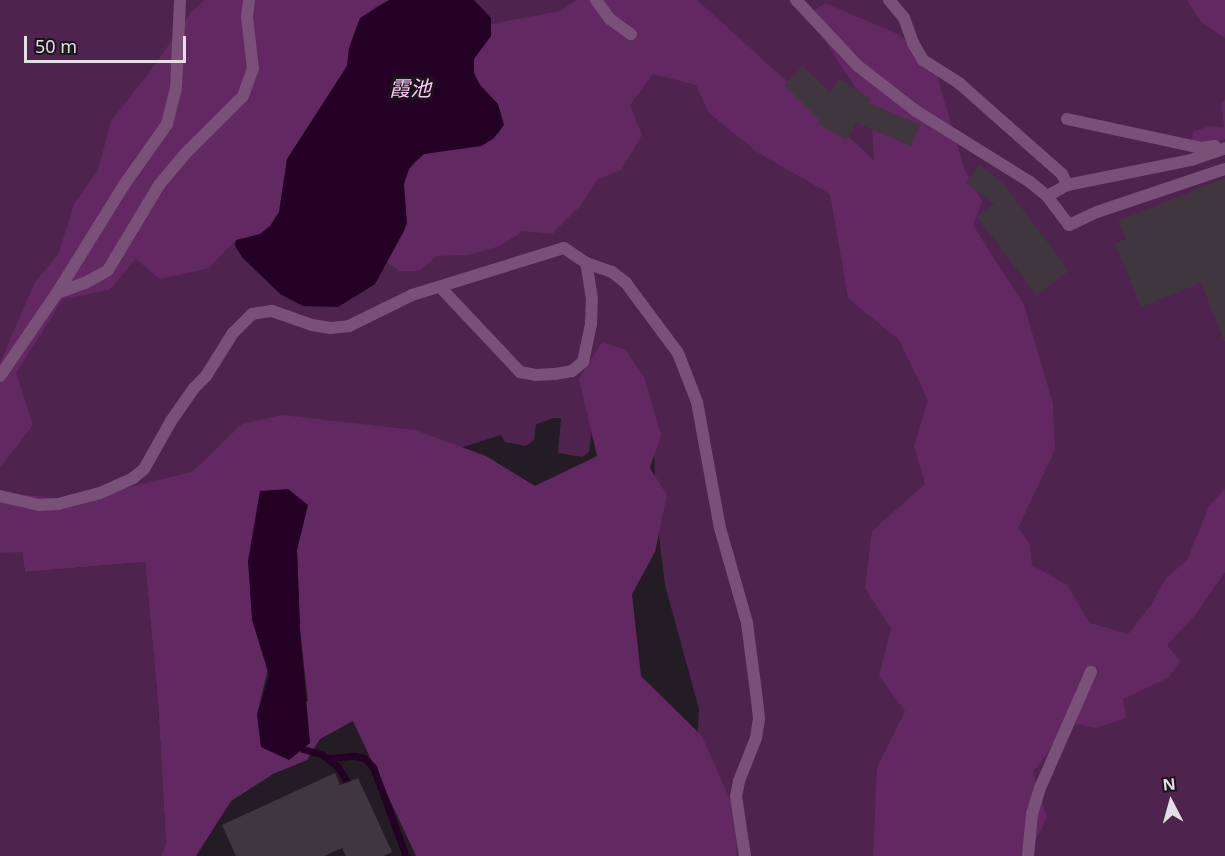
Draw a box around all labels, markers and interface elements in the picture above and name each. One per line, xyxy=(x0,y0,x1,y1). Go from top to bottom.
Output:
scale bar xyxy=(27,24,189,62)
text: 50 m xyxy=(35,34,77,58)
water label: 霞池 xyxy=(389,75,431,101)
north arrow xyxy=(1141,772,1201,832)
text: N xyxy=(1161,772,1177,796)

